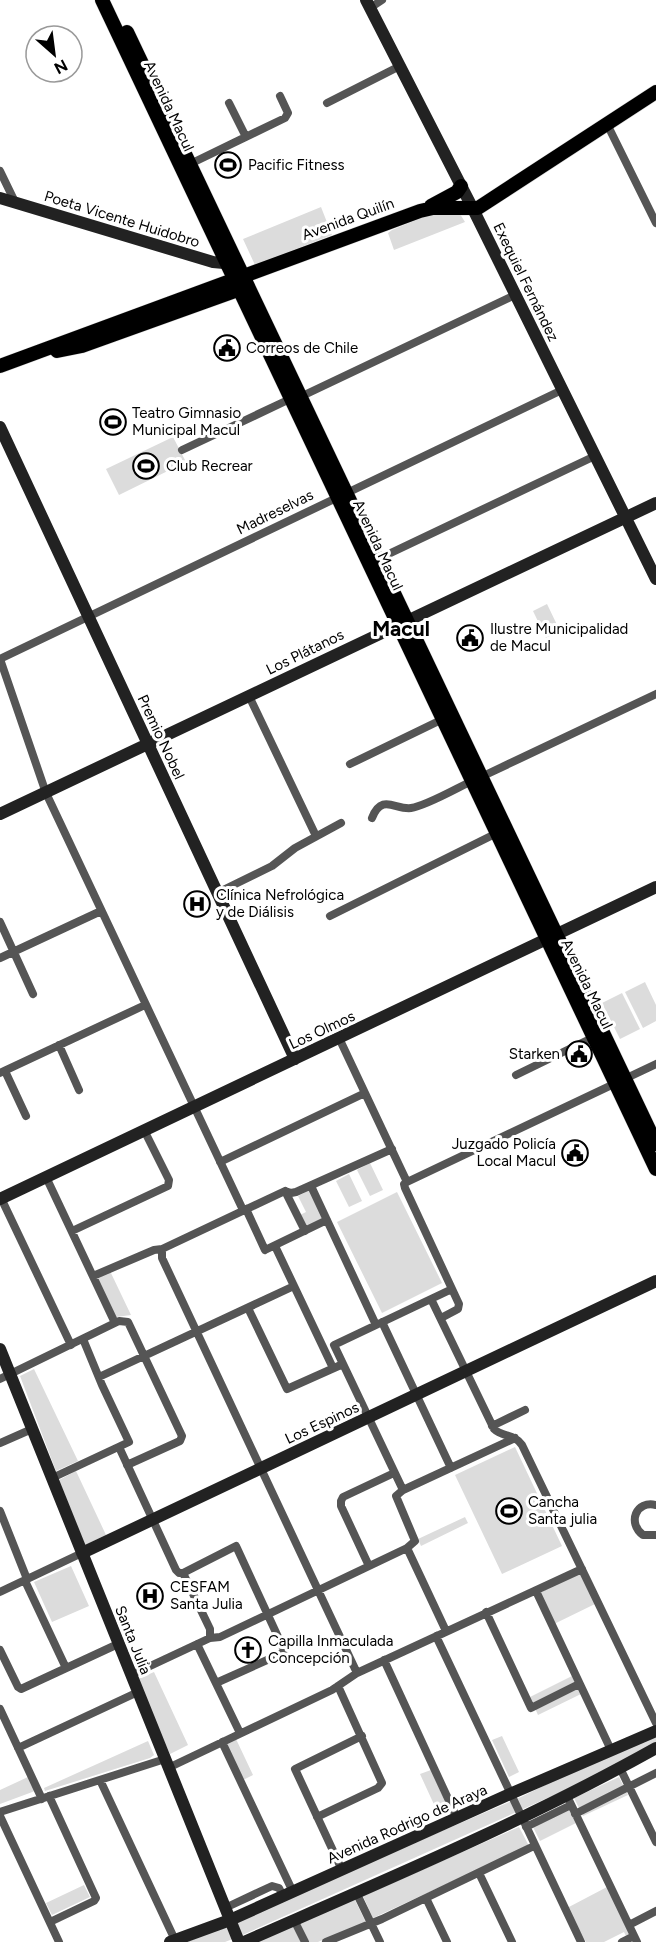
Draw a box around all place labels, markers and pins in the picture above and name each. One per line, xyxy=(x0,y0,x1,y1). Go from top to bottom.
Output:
sports icon: Pacific Fitness xyxy=(213,150,243,180)
place label: Pacific Fitness xyxy=(248,156,344,174)
public building icon: Correos de Chile xyxy=(212,333,242,363)
place label: Correos de Chile xyxy=(246,339,358,357)
place label: Teatro Gimnasio Municipal Macul xyxy=(132,404,241,439)
sports icon: Teatro Gimnasio Municipal Macul xyxy=(98,407,128,437)
sports icon: Club Recrear xyxy=(131,451,161,481)
place label: Club Recrear xyxy=(166,457,253,475)
place label: Ilustre Municipalidad de Macul xyxy=(490,620,628,655)
public building icon: Ilustre Municipalidad de Macul xyxy=(455,623,485,653)
place label: Clínica Nefrológica y de Diálisis xyxy=(216,886,344,921)
hospital icon: Clínica Nefrológica y de Diálisis xyxy=(182,889,212,919)
public building icon: Starken xyxy=(564,1039,594,1069)
place label: Starken xyxy=(509,1045,560,1063)
place label: Juzgado Policía Local Macul xyxy=(452,1135,556,1170)
public building icon: Juzgado Policía Local Macul xyxy=(560,1138,590,1168)
place label: Cancha Santa julia xyxy=(528,1493,597,1528)
sports icon: Cancha Santa julia xyxy=(494,1496,524,1526)
place label: CESFAM Santa Julia xyxy=(170,1578,243,1613)
hospital icon: CESFAM Santa Julia xyxy=(135,1581,165,1611)
place label: Capilla Inmaculada Concepción xyxy=(268,1632,394,1667)
church icon: Capilla Inmaculada Concepción xyxy=(233,1635,263,1665)

